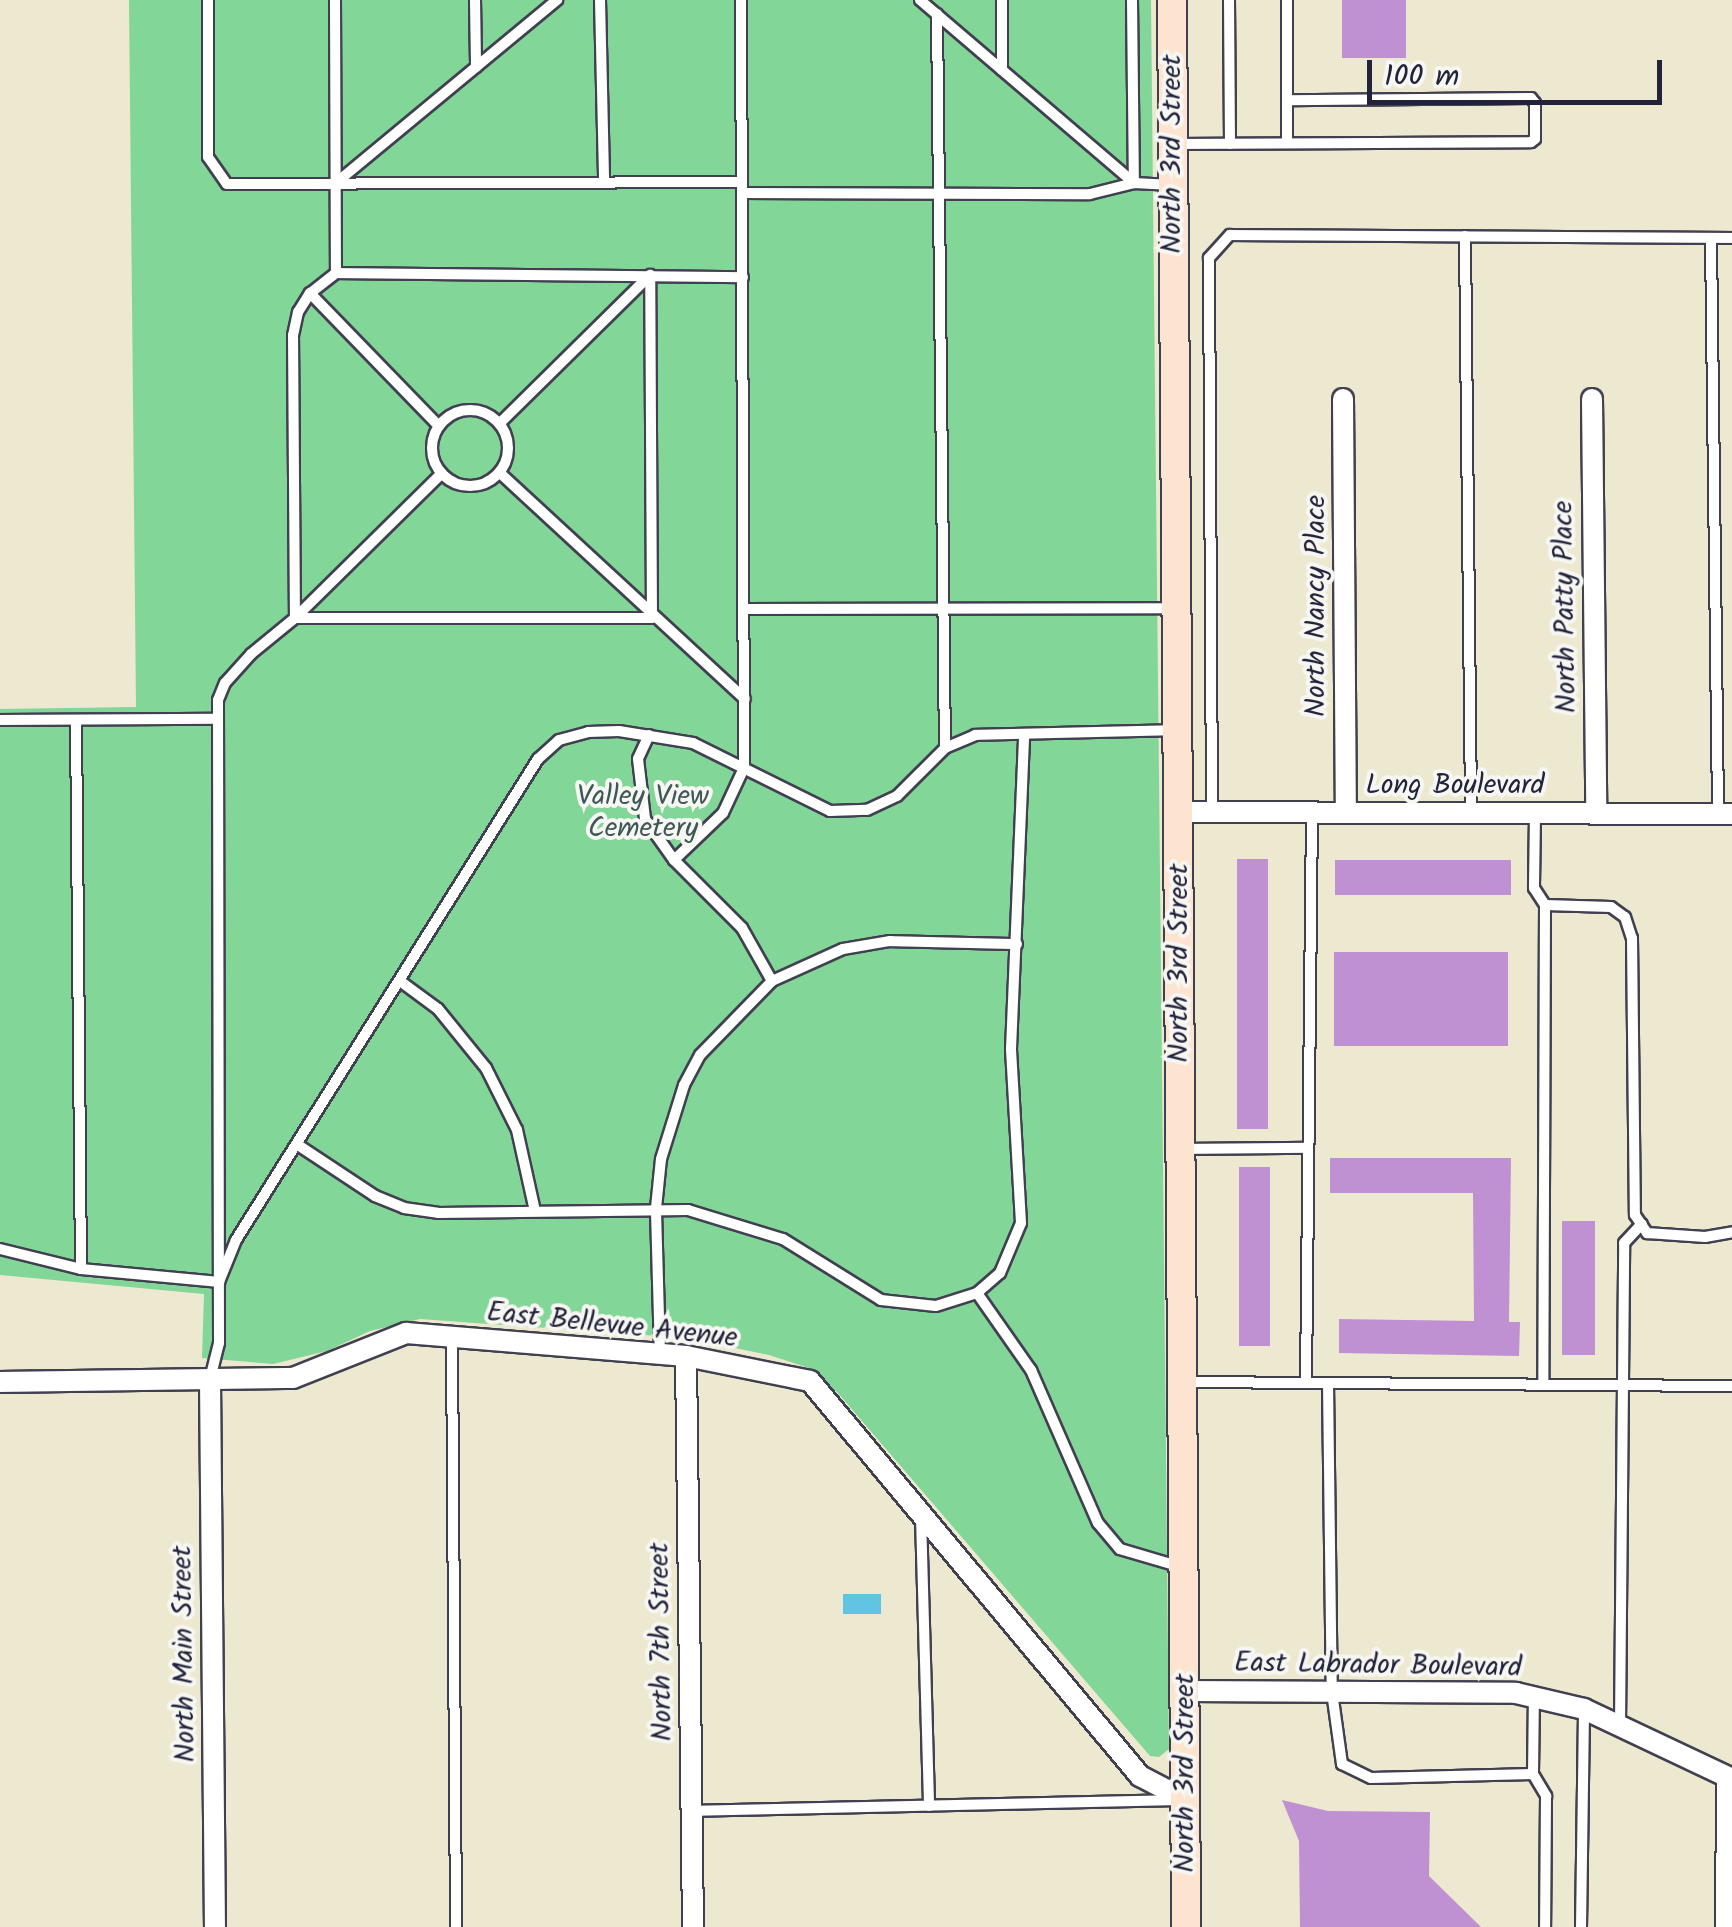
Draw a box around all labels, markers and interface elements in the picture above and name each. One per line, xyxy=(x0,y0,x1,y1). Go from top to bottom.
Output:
scale bar xyxy=(1372,40,1667,102)
text: 100 m xyxy=(1384,53,1459,101)
street label: North 3rd Street xyxy=(1156,54,1190,254)
street label: North Nancy Place xyxy=(1300,495,1334,717)
street label: North Patty Place xyxy=(1547,500,1585,714)
street label: Long Boulevard xyxy=(1365,769,1545,803)
park label: Valley View Cemetery xyxy=(577,780,709,846)
street label: North 3rd Street xyxy=(1163,863,1197,1063)
street label: East Bellevue Avenue xyxy=(485,1296,739,1356)
street label: North 7th Street xyxy=(643,1542,681,1742)
street label: North Main Street xyxy=(166,1545,204,1763)
street label: East Labrador Boulevard xyxy=(1234,1647,1522,1685)
street label: North 3rd Street xyxy=(1169,1673,1203,1873)

